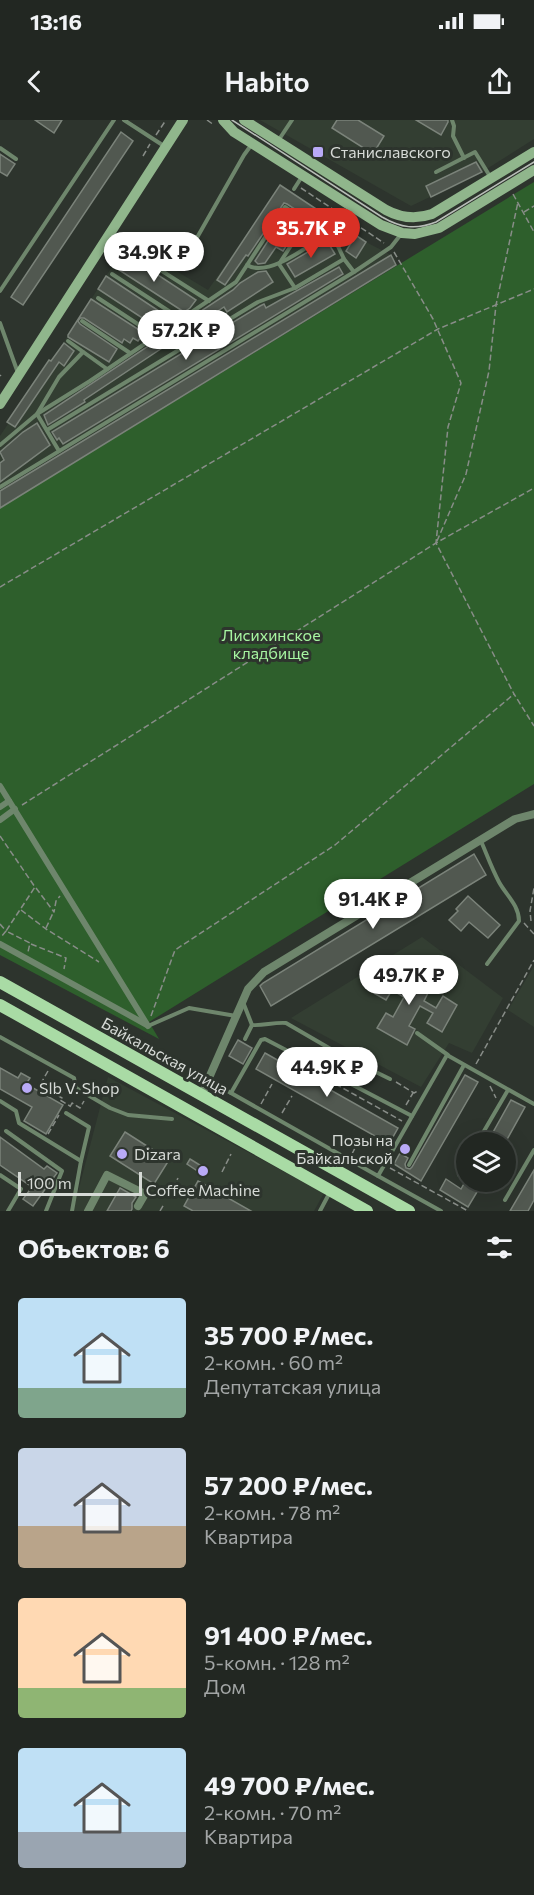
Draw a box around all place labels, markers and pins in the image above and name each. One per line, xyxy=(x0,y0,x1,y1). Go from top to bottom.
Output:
place label: Станиславского xyxy=(330,142,451,161)
marker: Станиславского xyxy=(311,145,325,159)
pin: 35.7K ₽ xyxy=(256,208,366,259)
pin: 34.9K ₽ xyxy=(99,232,209,283)
pin: 57.2K ₽ xyxy=(131,310,241,361)
pin: 91.4K ₽ xyxy=(318,879,428,930)
pin: 49.7K ₽ xyxy=(354,955,464,1006)
pin: 44.9K ₽ xyxy=(272,1047,382,1098)
place label: Slb V. Shop xyxy=(39,1078,119,1097)
marker: Slb V. Shop xyxy=(20,1081,34,1095)
place label: Позы на Байкальской xyxy=(296,1130,393,1167)
marker: Позы на Байкальской xyxy=(398,1142,412,1156)
place label: Dizara xyxy=(134,1144,181,1163)
marker: Dizara xyxy=(115,1147,129,1161)
marker: Coffee Machine xyxy=(196,1164,210,1178)
place label: Coffee Machine xyxy=(146,1180,260,1199)

